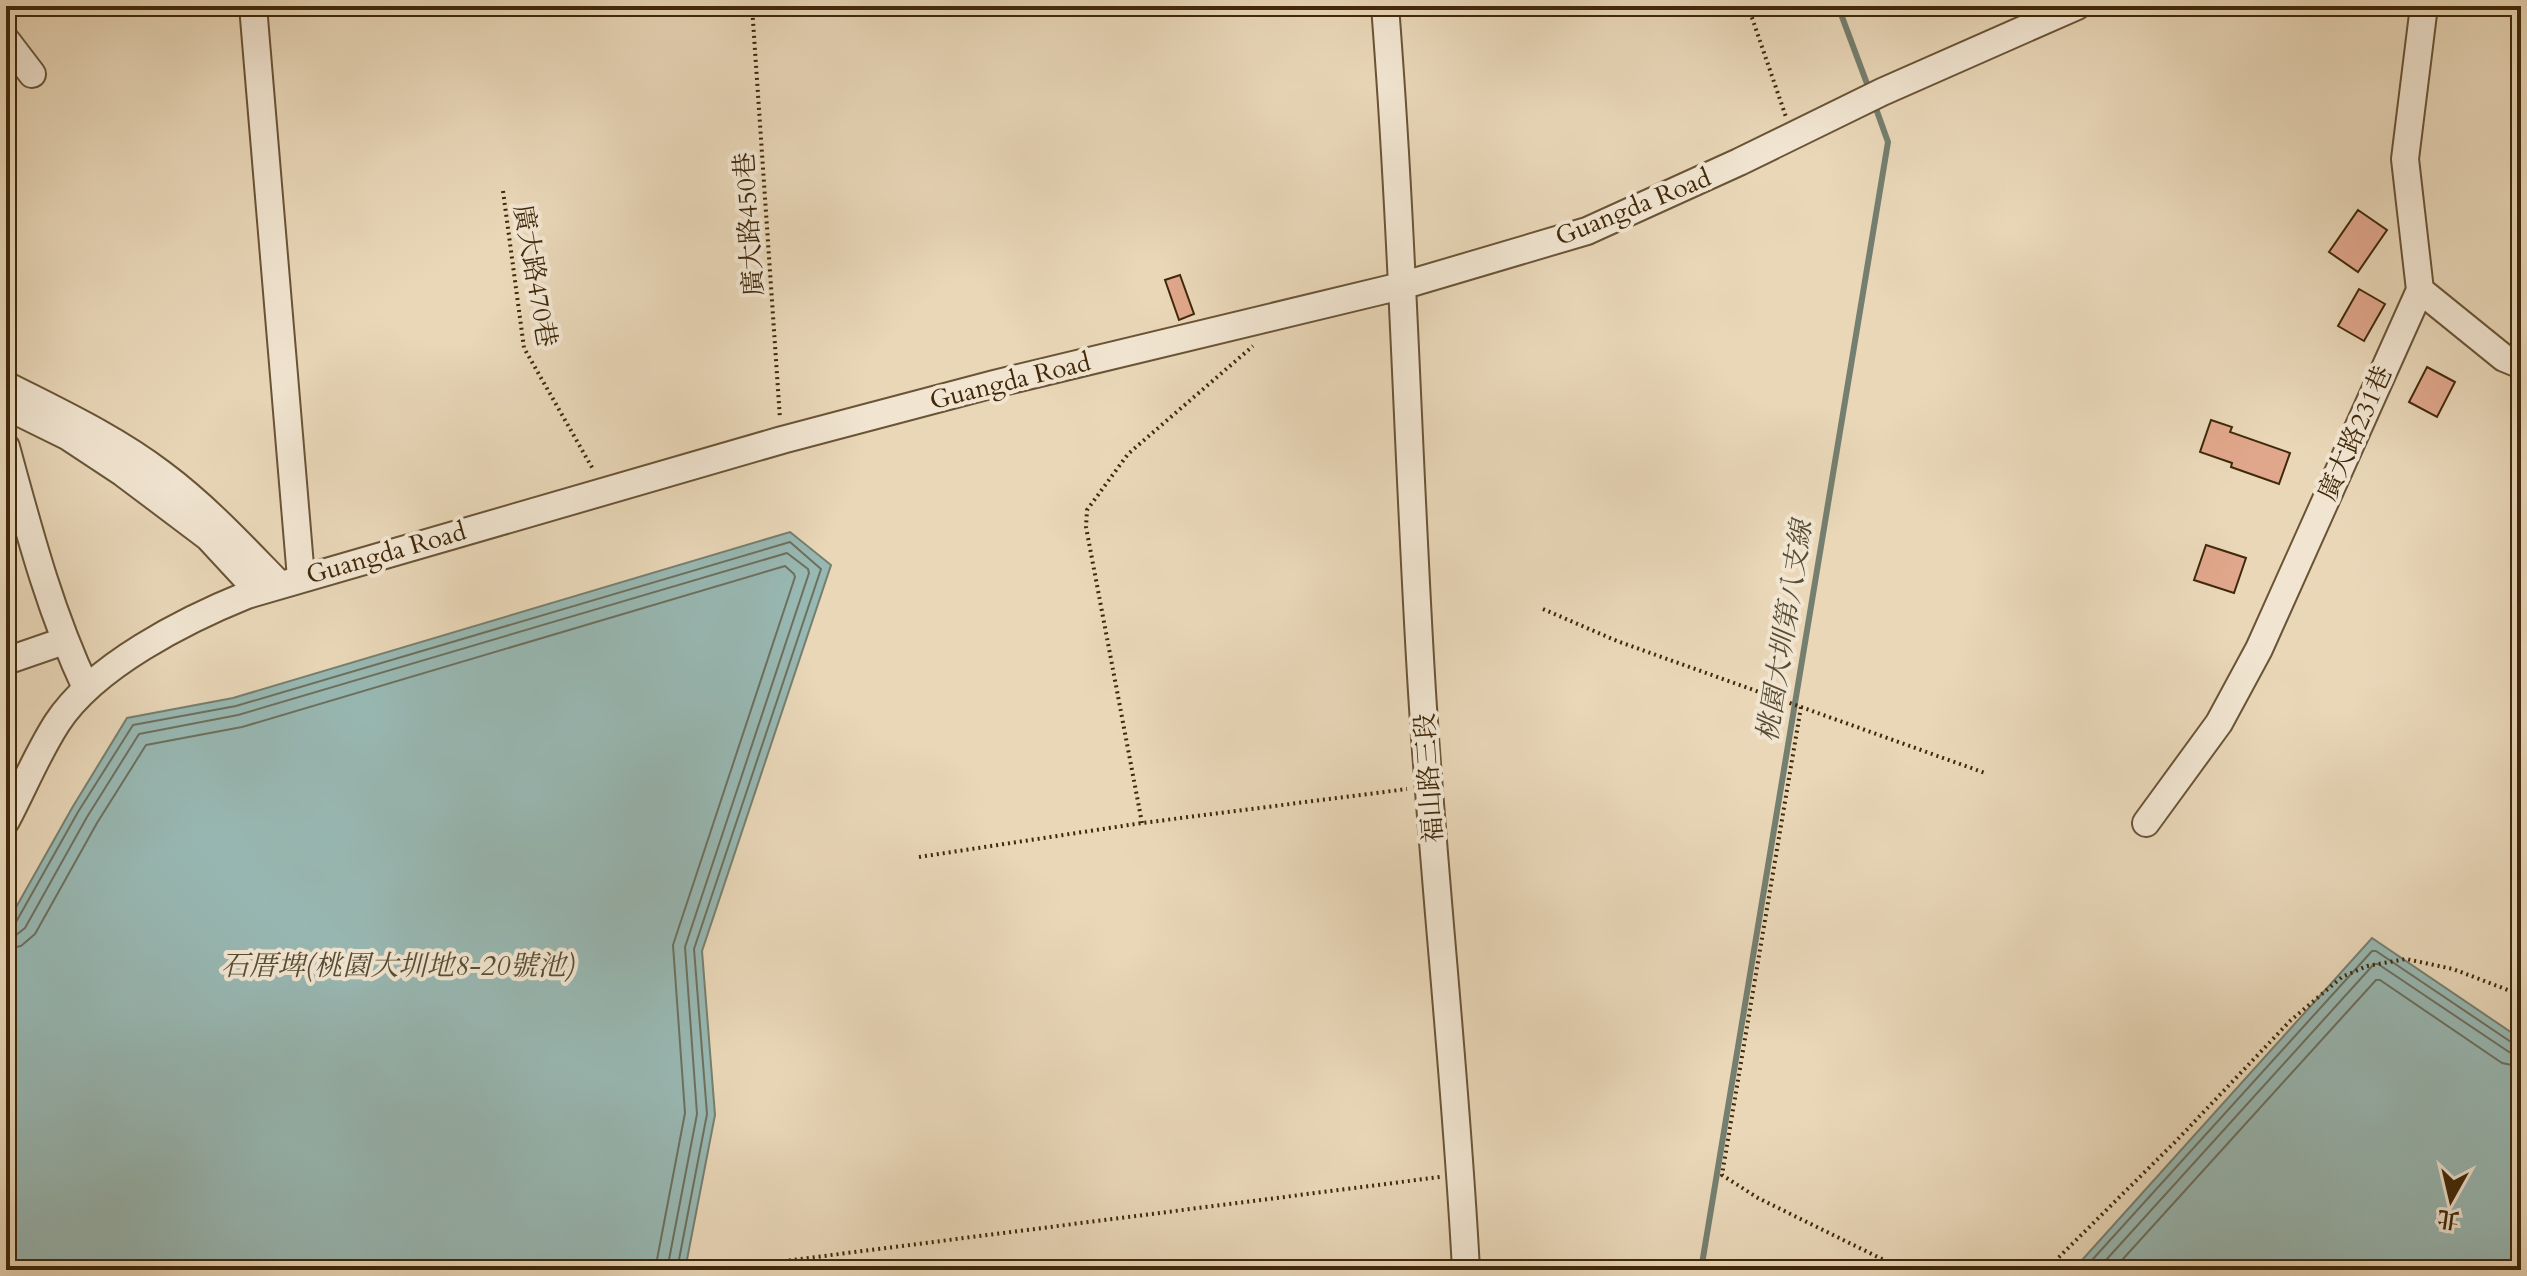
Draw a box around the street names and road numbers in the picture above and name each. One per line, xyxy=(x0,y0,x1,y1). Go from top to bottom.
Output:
street label: 廣大路450巷 xyxy=(727,151,771,297)
street label: Guangda Road xyxy=(1550,160,1716,254)
street label: 廣大路470巷 xyxy=(505,202,565,350)
street label: Guangda Road xyxy=(926,344,1094,418)
street label: 廣大路231巷 xyxy=(2310,360,2400,506)
street label: Guangda Road xyxy=(302,513,470,593)
street label: 福山路三段 xyxy=(1407,712,1451,844)

